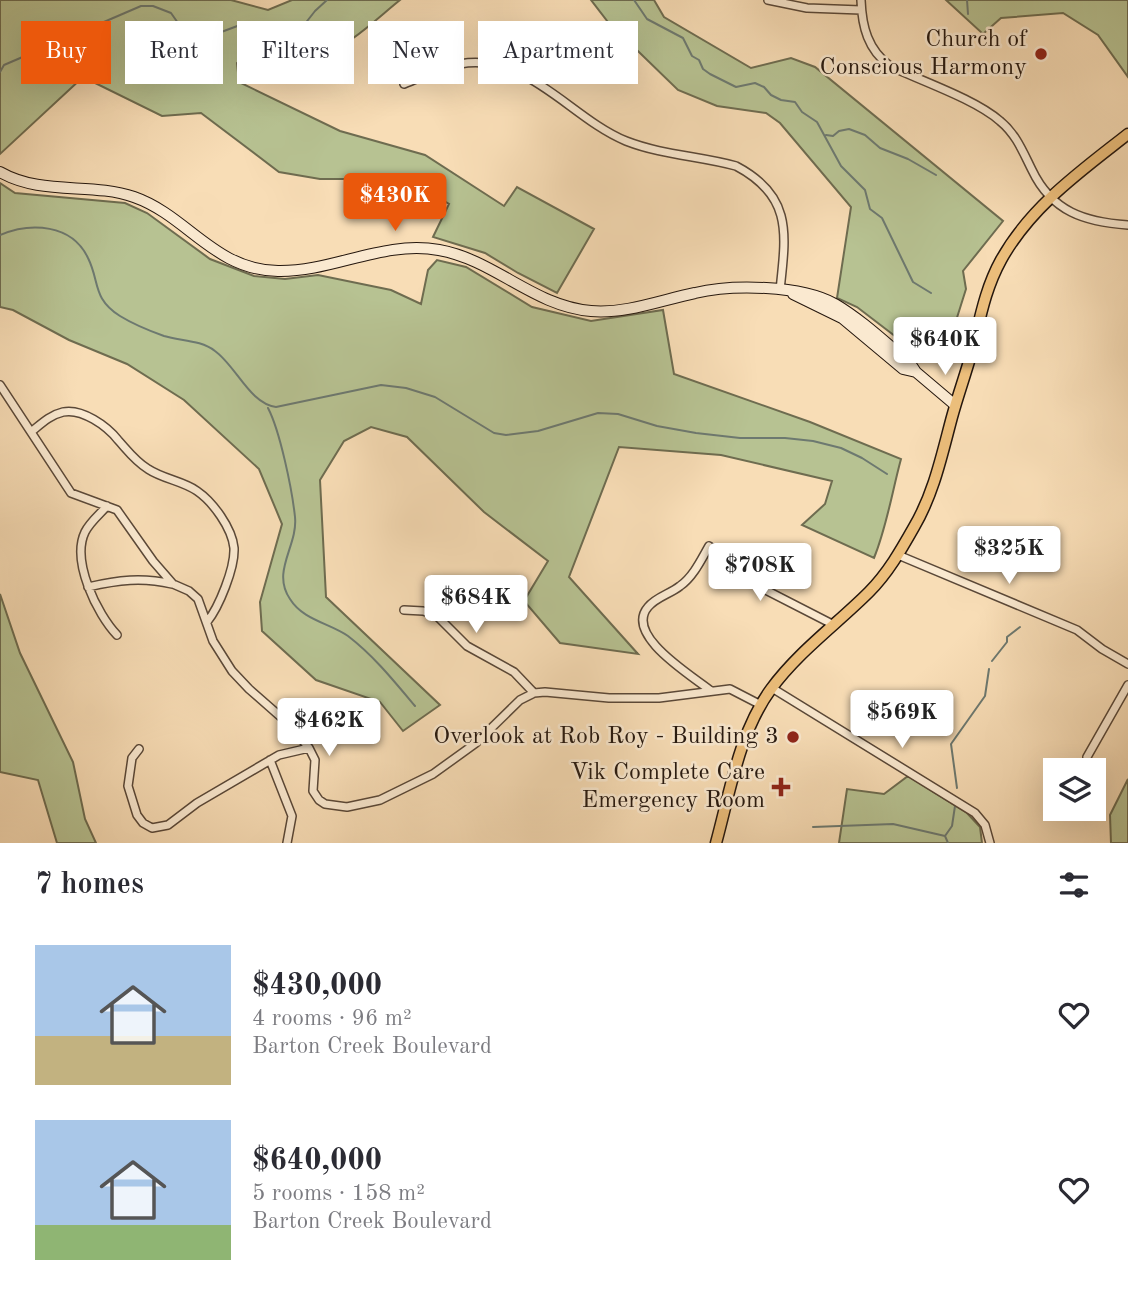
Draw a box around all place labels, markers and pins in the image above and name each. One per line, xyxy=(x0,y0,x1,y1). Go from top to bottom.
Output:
place label: Church of Conscious Harmony xyxy=(820,28,1028,80)
marker: Church of Conscious Harmony xyxy=(1033,46,1049,62)
pin: $430K xyxy=(346,174,444,233)
pin: $640K xyxy=(896,318,994,377)
pin: $325K xyxy=(960,526,1058,586)
pin: $708K xyxy=(711,544,809,603)
pin: $684K xyxy=(427,576,525,635)
pin: $569K xyxy=(853,690,951,750)
pin: $462K xyxy=(280,698,378,758)
place label: Overlook at Rob Roy - Building 3 xyxy=(433,725,779,749)
marker: Overlook at Rob Roy - Building 3 xyxy=(785,729,801,745)
place label: Vik Complete Care Emergency Room xyxy=(570,761,765,813)
marker: Vik Complete Care Emergency Room xyxy=(771,777,791,797)

